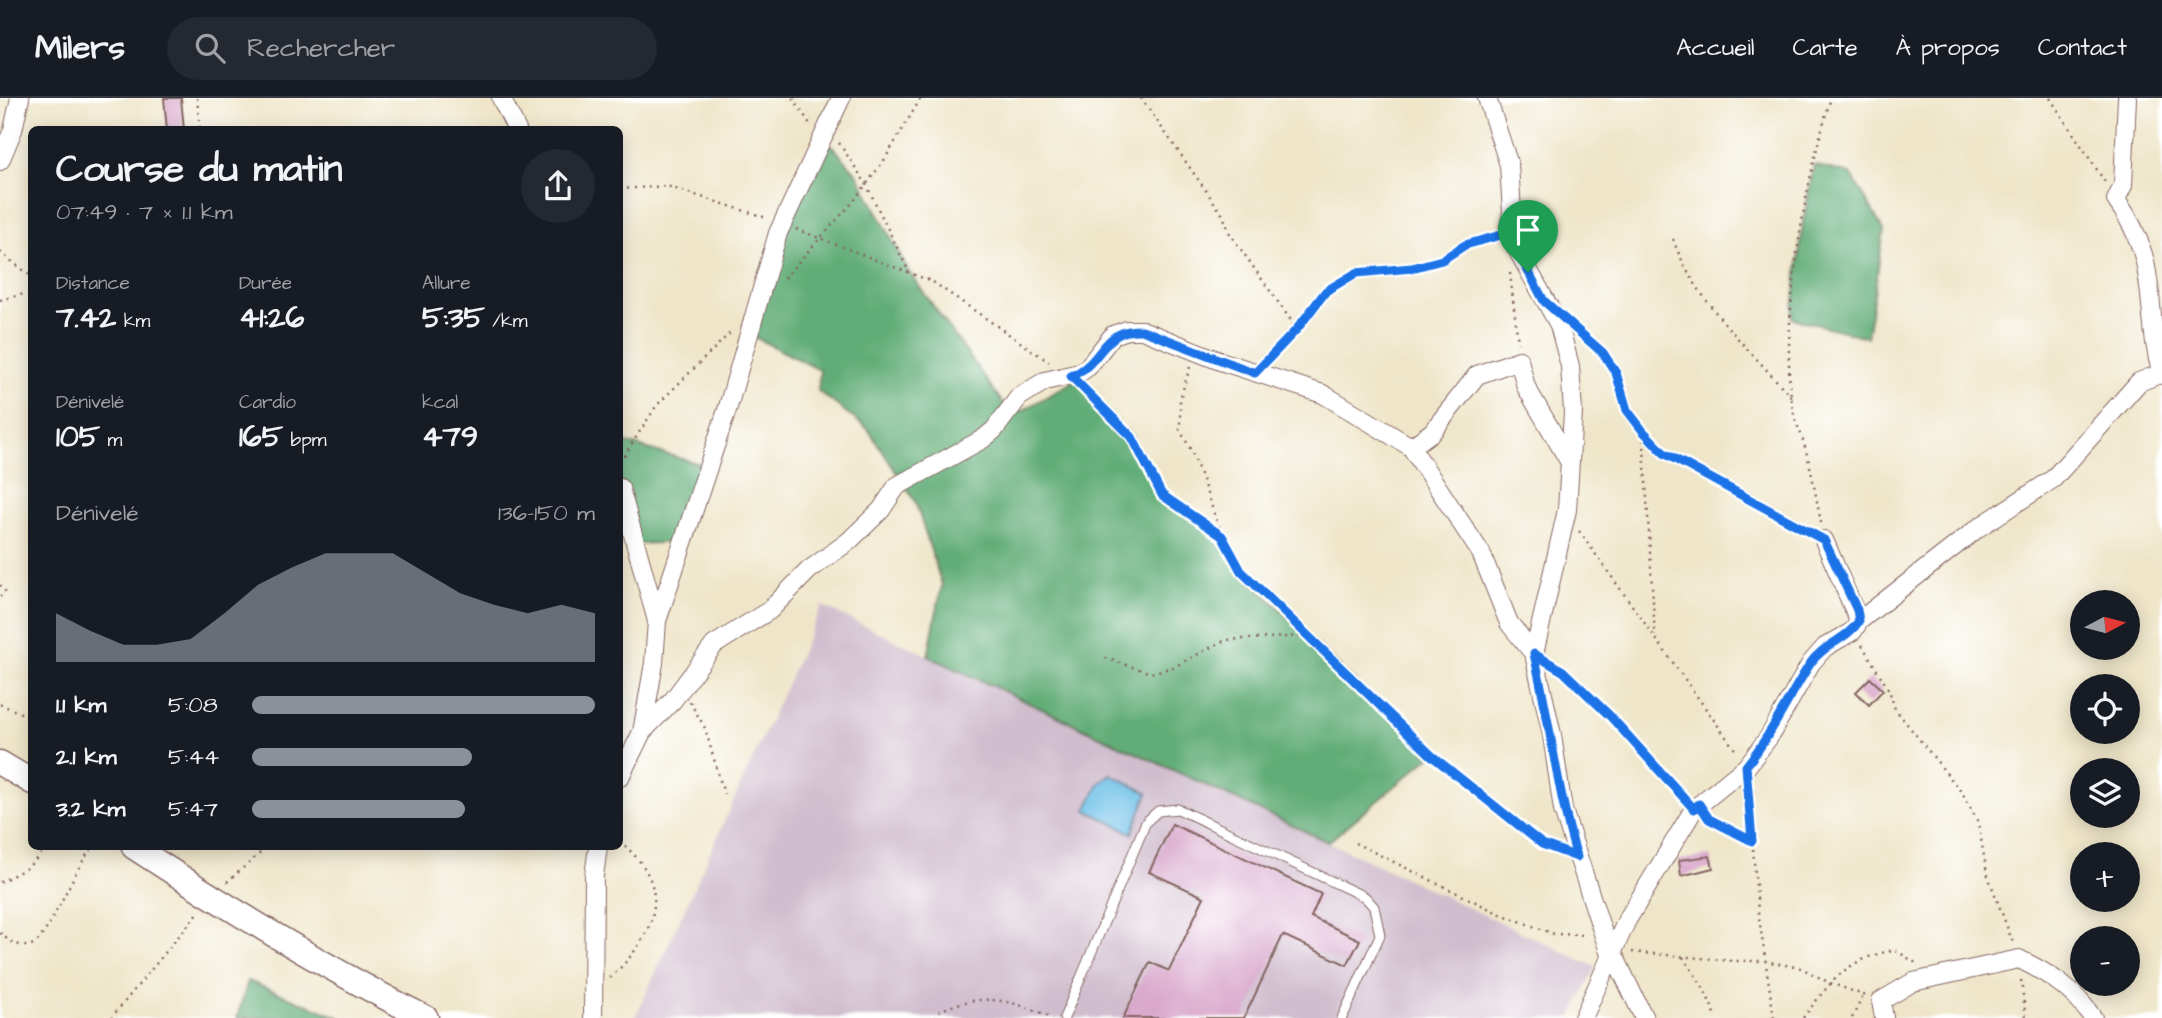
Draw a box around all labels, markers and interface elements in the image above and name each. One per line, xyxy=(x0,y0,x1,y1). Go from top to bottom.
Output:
search box xyxy=(167,17,657,80)
text: Milers xyxy=(35,25,125,71)
icon: search xyxy=(191,29,229,67)
text: Rechercher xyxy=(247,30,395,66)
text: Accueil xyxy=(1676,31,1755,65)
text: Carte xyxy=(1793,31,1858,65)
text: À propos xyxy=(1896,31,2000,65)
text: Contact xyxy=(2038,31,2127,65)
text: Course du matin xyxy=(56,144,342,196)
button: share xyxy=(521,149,595,223)
text: 07:49 · 7 × 1.1 km xyxy=(56,196,233,228)
pin xyxy=(1498,200,1558,272)
icon: arrive xyxy=(1509,211,1547,249)
text: Distance xyxy=(56,270,130,297)
text: Durée xyxy=(239,270,292,297)
text: Allure xyxy=(422,270,471,297)
text: 7.42 xyxy=(56,297,116,339)
text: 41:26 xyxy=(239,297,304,339)
text: 5:35 xyxy=(422,297,485,339)
text: km xyxy=(116,308,150,335)
text: /km xyxy=(485,308,527,335)
text: Dénivelé xyxy=(56,389,124,416)
text: Cardio xyxy=(239,389,296,416)
text: kcal xyxy=(422,389,458,416)
text: 105 xyxy=(56,416,100,458)
text: 165 xyxy=(239,416,283,458)
text: 479 xyxy=(422,416,478,458)
text: m xyxy=(100,427,122,454)
text: bpm xyxy=(283,427,327,454)
text: Dénivelé xyxy=(56,497,139,529)
text: 136–150 m xyxy=(498,497,595,529)
north arrow xyxy=(2070,590,2140,660)
map controls xyxy=(2070,590,2140,996)
button: locate xyxy=(2070,674,2140,744)
text: 1.1 km xyxy=(56,689,106,721)
text: 5:08 xyxy=(168,689,218,721)
text: 2.1 km xyxy=(56,741,117,773)
text: 5:44 xyxy=(168,741,219,773)
button: layers xyxy=(2070,758,2140,828)
text: 3.2 km xyxy=(56,793,125,825)
text: 5:47 xyxy=(168,793,218,825)
button: + xyxy=(2070,842,2140,912)
button: − xyxy=(2070,926,2140,996)

